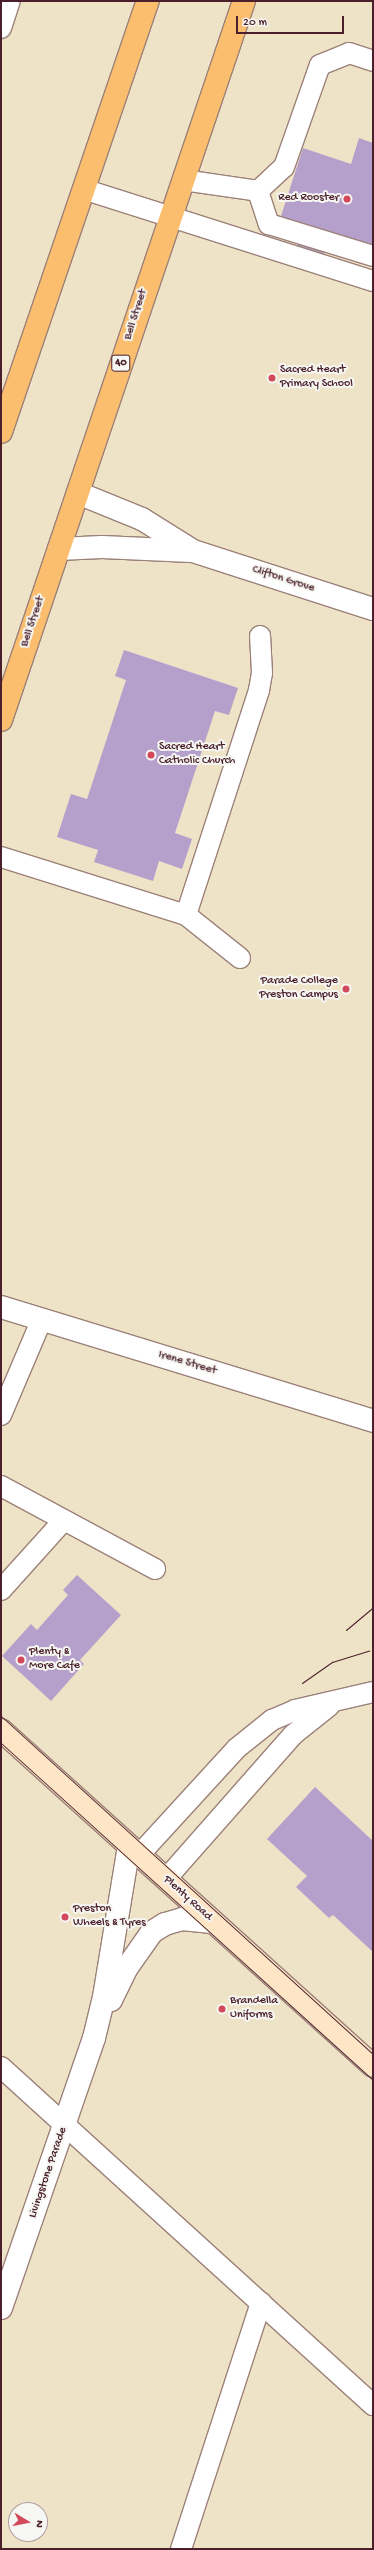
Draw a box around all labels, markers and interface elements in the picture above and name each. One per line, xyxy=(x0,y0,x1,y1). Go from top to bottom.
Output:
scale bar xyxy=(238,8,346,34)
text: 20 m xyxy=(243,16,267,30)
place label: Red Rooster xyxy=(278,192,339,206)
marker: Red Rooster xyxy=(342,194,352,204)
street label: Bell Street xyxy=(122,288,152,342)
road number: 40 xyxy=(111,354,131,372)
place label: Sacred Heart Primary School xyxy=(280,364,353,392)
marker: Sacred Heart Primary School xyxy=(267,373,277,383)
street label: Clifton Grove xyxy=(250,563,316,597)
street label: Bell Street xyxy=(19,595,49,649)
place label: Sacred Heart Catholic Church xyxy=(159,741,235,769)
marker: Sacred Heart Catholic Church xyxy=(146,750,156,760)
place label: Parade College Preston Campus xyxy=(259,975,338,1003)
marker: Parade College Preston Campus xyxy=(341,984,351,994)
street label: Irene Street xyxy=(156,1348,218,1380)
place label: Plenty & More Cafe xyxy=(29,1646,80,1674)
marker: Plenty & More Cafe xyxy=(16,1655,26,1665)
street label: Plenty Road xyxy=(160,1873,214,1925)
place label: Preston Wheels & Tyres xyxy=(73,1903,146,1931)
marker: Preston Wheels & Tyres xyxy=(60,1912,70,1922)
place label: Brandella Uniforms xyxy=(230,1995,278,2023)
marker: Brandella Uniforms xyxy=(217,2004,227,2014)
street label: Livingstone Parade xyxy=(27,2126,71,2220)
north arrow xyxy=(8,2502,48,2542)
text: N xyxy=(32,2519,45,2528)

